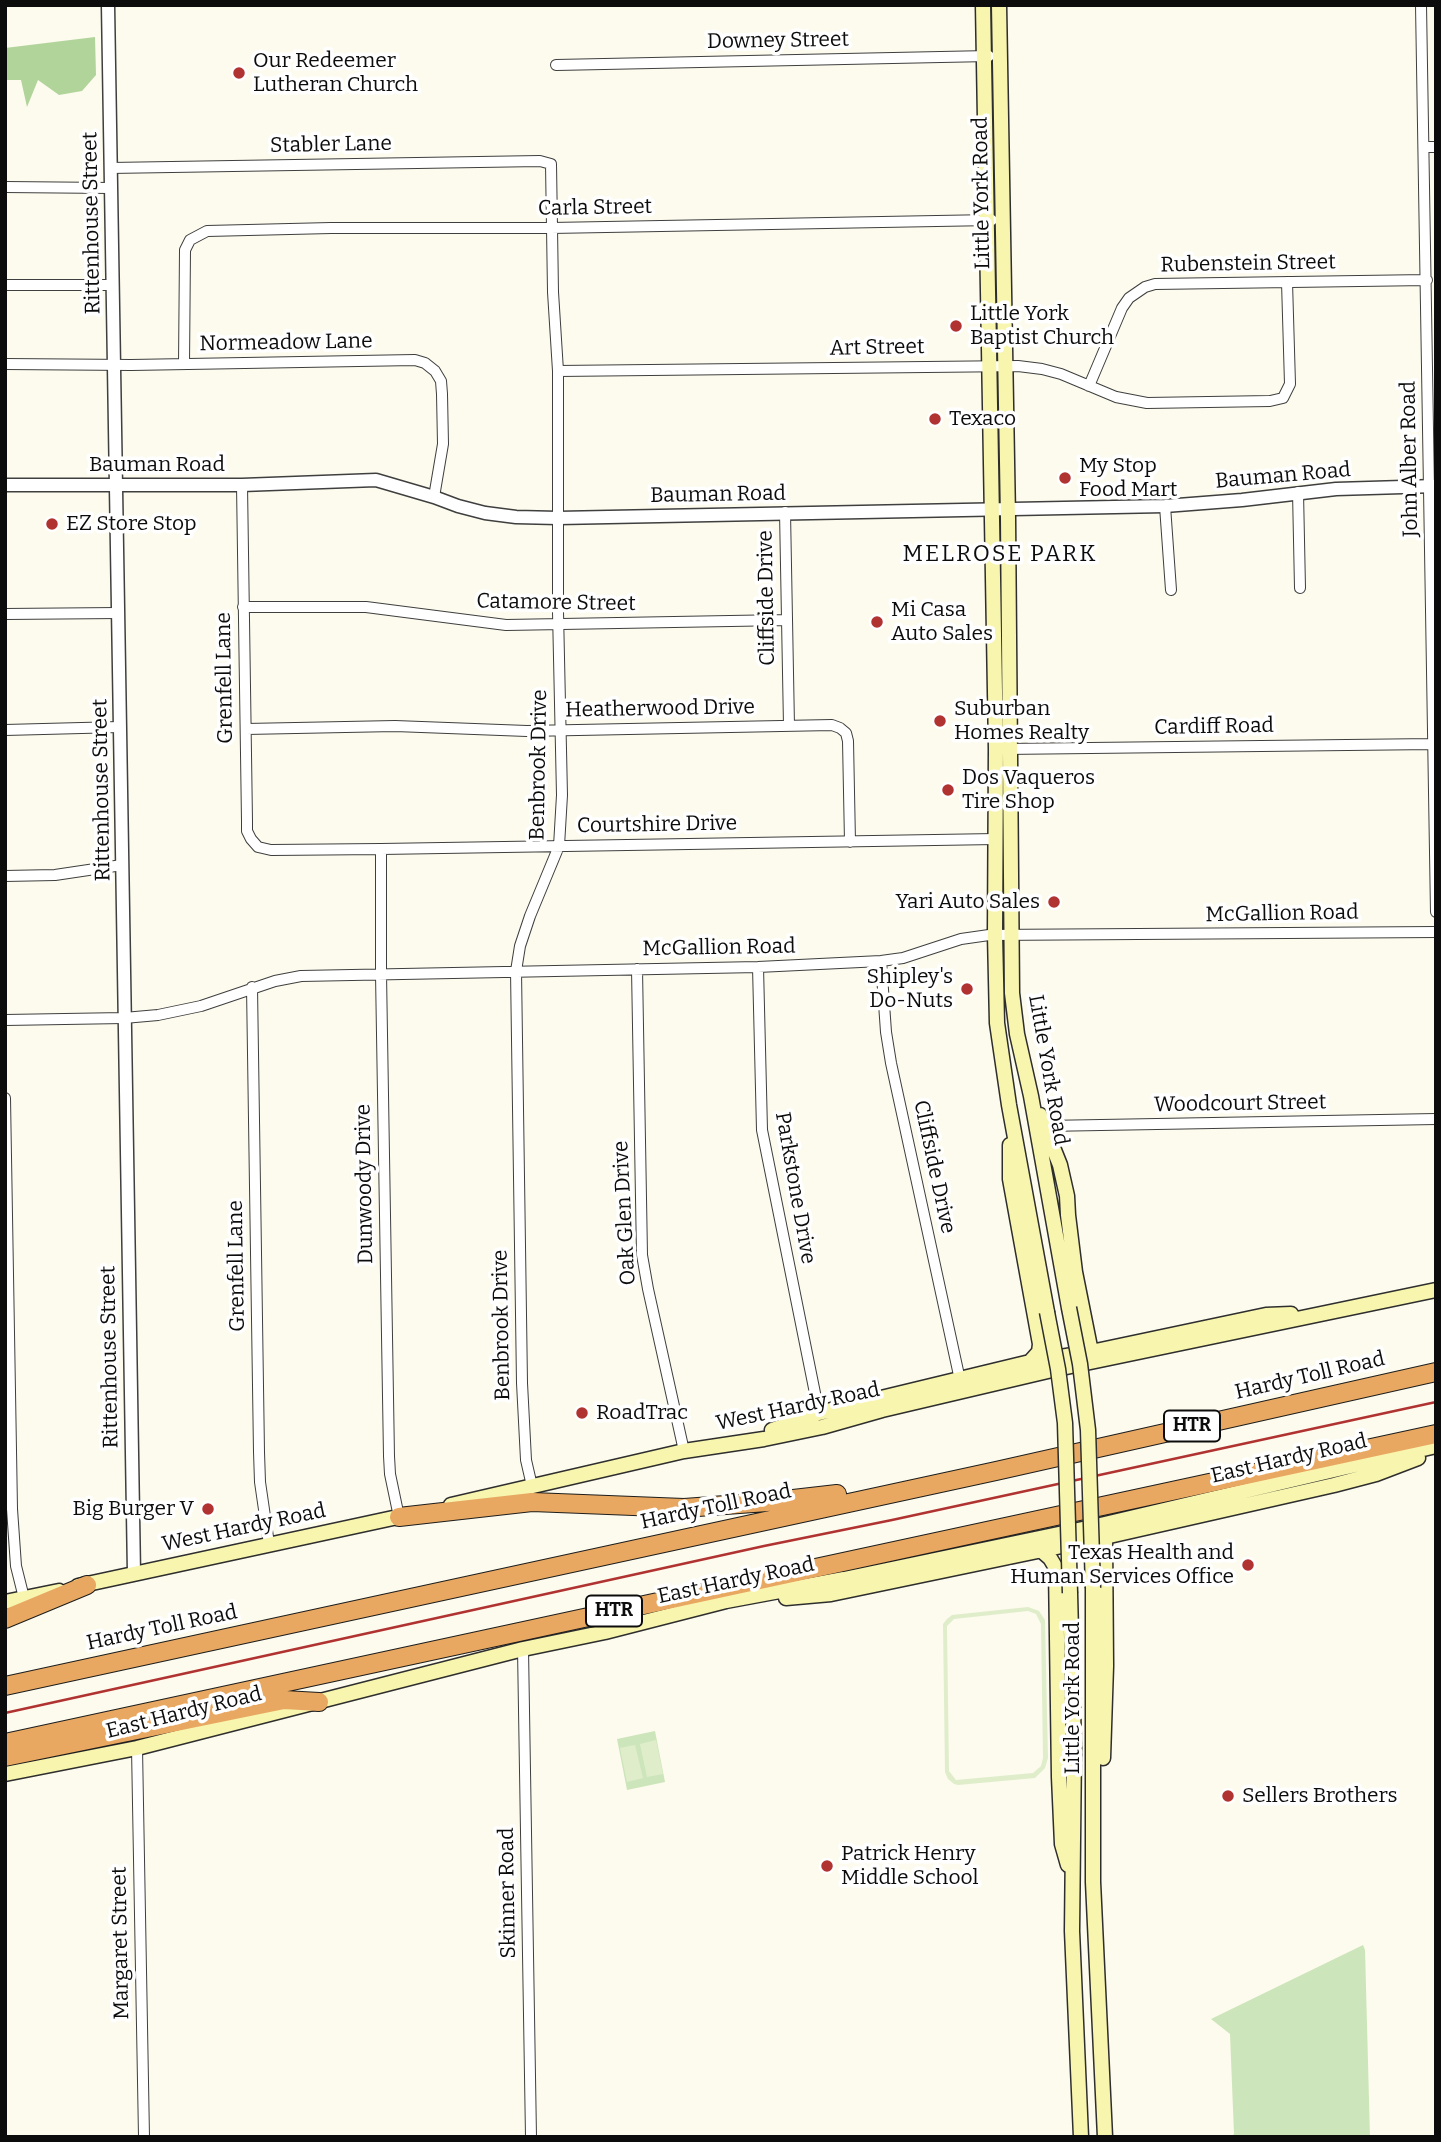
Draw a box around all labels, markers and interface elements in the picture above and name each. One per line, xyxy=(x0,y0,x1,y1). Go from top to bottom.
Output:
street label: Downey Street xyxy=(707,27,849,55)
place label: Our Redeemer Lutheran Church xyxy=(253,48,418,98)
marker: Our Redeemer Lutheran Church xyxy=(231,65,247,81)
street label: Little York Road xyxy=(968,116,996,270)
street label: Rittenhouse Street xyxy=(78,131,106,315)
street label: Stabler Lane xyxy=(270,131,392,159)
street label: Carla Street xyxy=(538,194,652,222)
street label: Rubenstein Street xyxy=(1160,250,1336,278)
place label: Little York Baptist Church xyxy=(970,301,1114,351)
marker: Little York Baptist Church xyxy=(948,318,964,334)
street label: Normeadow Lane xyxy=(199,329,373,357)
street label: Art Street xyxy=(829,335,925,361)
street label: John Alber Road xyxy=(1396,381,1424,537)
place label: Texaco xyxy=(949,406,1016,432)
marker: Texaco xyxy=(927,411,943,427)
street label: Bauman Road xyxy=(89,452,225,478)
place label: My Stop Food Mart xyxy=(1079,453,1177,503)
street label: Bauman Road xyxy=(1214,458,1352,494)
marker: My Stop Food Mart xyxy=(1057,470,1073,486)
street label: Bauman Road xyxy=(650,481,786,509)
place label: EZ Store Stop xyxy=(66,511,197,537)
marker: EZ Store Stop xyxy=(44,516,60,532)
street label: Cliffside Drive xyxy=(753,530,781,666)
district label: MELROSE PARK xyxy=(904,541,1096,569)
street label: Catamore Street xyxy=(476,589,636,617)
place label: Mi Casa Auto Sales xyxy=(891,597,993,647)
street label: Grenfell Lane xyxy=(211,612,239,744)
marker: Mi Casa Auto Sales xyxy=(869,614,885,630)
street label: Benbrook Drive xyxy=(525,689,553,841)
street label: Heatherwood Drive xyxy=(565,695,755,723)
place label: Suburban Homes Realty xyxy=(954,696,1089,746)
street label: Rittenhouse Street xyxy=(88,698,116,882)
marker: Suburban Homes Realty xyxy=(932,713,948,729)
street label: Cardiff Road xyxy=(1154,713,1274,741)
place label: Dos Vaqueros Tire Shop xyxy=(962,765,1095,815)
marker: Dos Vaqueros Tire Shop xyxy=(940,782,956,798)
street label: Courtshire Drive xyxy=(577,811,737,839)
place label: Yari Auto Sales xyxy=(895,889,1040,915)
marker: Yari Auto Sales xyxy=(1046,894,1062,910)
street label: McGallion Road xyxy=(1205,900,1359,928)
street label: McGallion Road xyxy=(642,934,796,962)
place label: Shipley's Do-Nuts xyxy=(867,964,953,1014)
marker: Shipley's Do-Nuts xyxy=(959,981,975,997)
street label: Little York Road xyxy=(1022,993,1074,1147)
street label: Woodcourt Street xyxy=(1154,1090,1326,1118)
street label: Cliffside Drive xyxy=(908,1098,960,1236)
street label: Dunwoody Drive xyxy=(351,1104,379,1264)
street label: Parkstone Drive xyxy=(769,1110,821,1266)
street label: Oak Glen Drive xyxy=(609,1140,641,1286)
street label: Grenfell Lane xyxy=(223,1200,251,1332)
street label: Benbrook Drive xyxy=(488,1249,516,1401)
street label: Rittenhouse Street xyxy=(96,1265,124,1449)
street label: Hardy Toll Road xyxy=(1233,1347,1387,1405)
street label: West Hardy Road xyxy=(714,1377,882,1437)
place label: RoadTrac xyxy=(596,1400,688,1426)
marker: RoadTrac xyxy=(574,1405,590,1421)
road number: HTR xyxy=(1164,1410,1220,1442)
street label: East Hardy Road xyxy=(1208,1429,1370,1489)
street label: Hardy Toll Road xyxy=(639,1479,793,1535)
place label: Big Burger V xyxy=(73,1496,194,1522)
street label: West Hardy Road xyxy=(160,1498,328,1558)
marker: Big Burger V xyxy=(200,1501,216,1517)
place label: Texas Health and Human Services Office xyxy=(1010,1540,1234,1590)
street label: East Hardy Road xyxy=(655,1552,817,1610)
marker: Texas Health and Human Services Office xyxy=(1240,1557,1256,1573)
road number: HTR xyxy=(586,1596,642,1626)
street label: Hardy Toll Road xyxy=(85,1600,239,1656)
street label: Little York Road xyxy=(1060,1622,1086,1774)
street label: East Hardy Road xyxy=(104,1681,264,1745)
place label: Sellers Brothers xyxy=(1242,1783,1398,1809)
marker: Sellers Brothers xyxy=(1220,1788,1236,1804)
street label: Skinner Road xyxy=(494,1827,522,1959)
place label: Patrick Henry Middle School xyxy=(841,1841,979,1891)
marker: Patrick Henry Middle School xyxy=(819,1858,835,1874)
street label: Margaret Street xyxy=(107,1866,135,2020)

